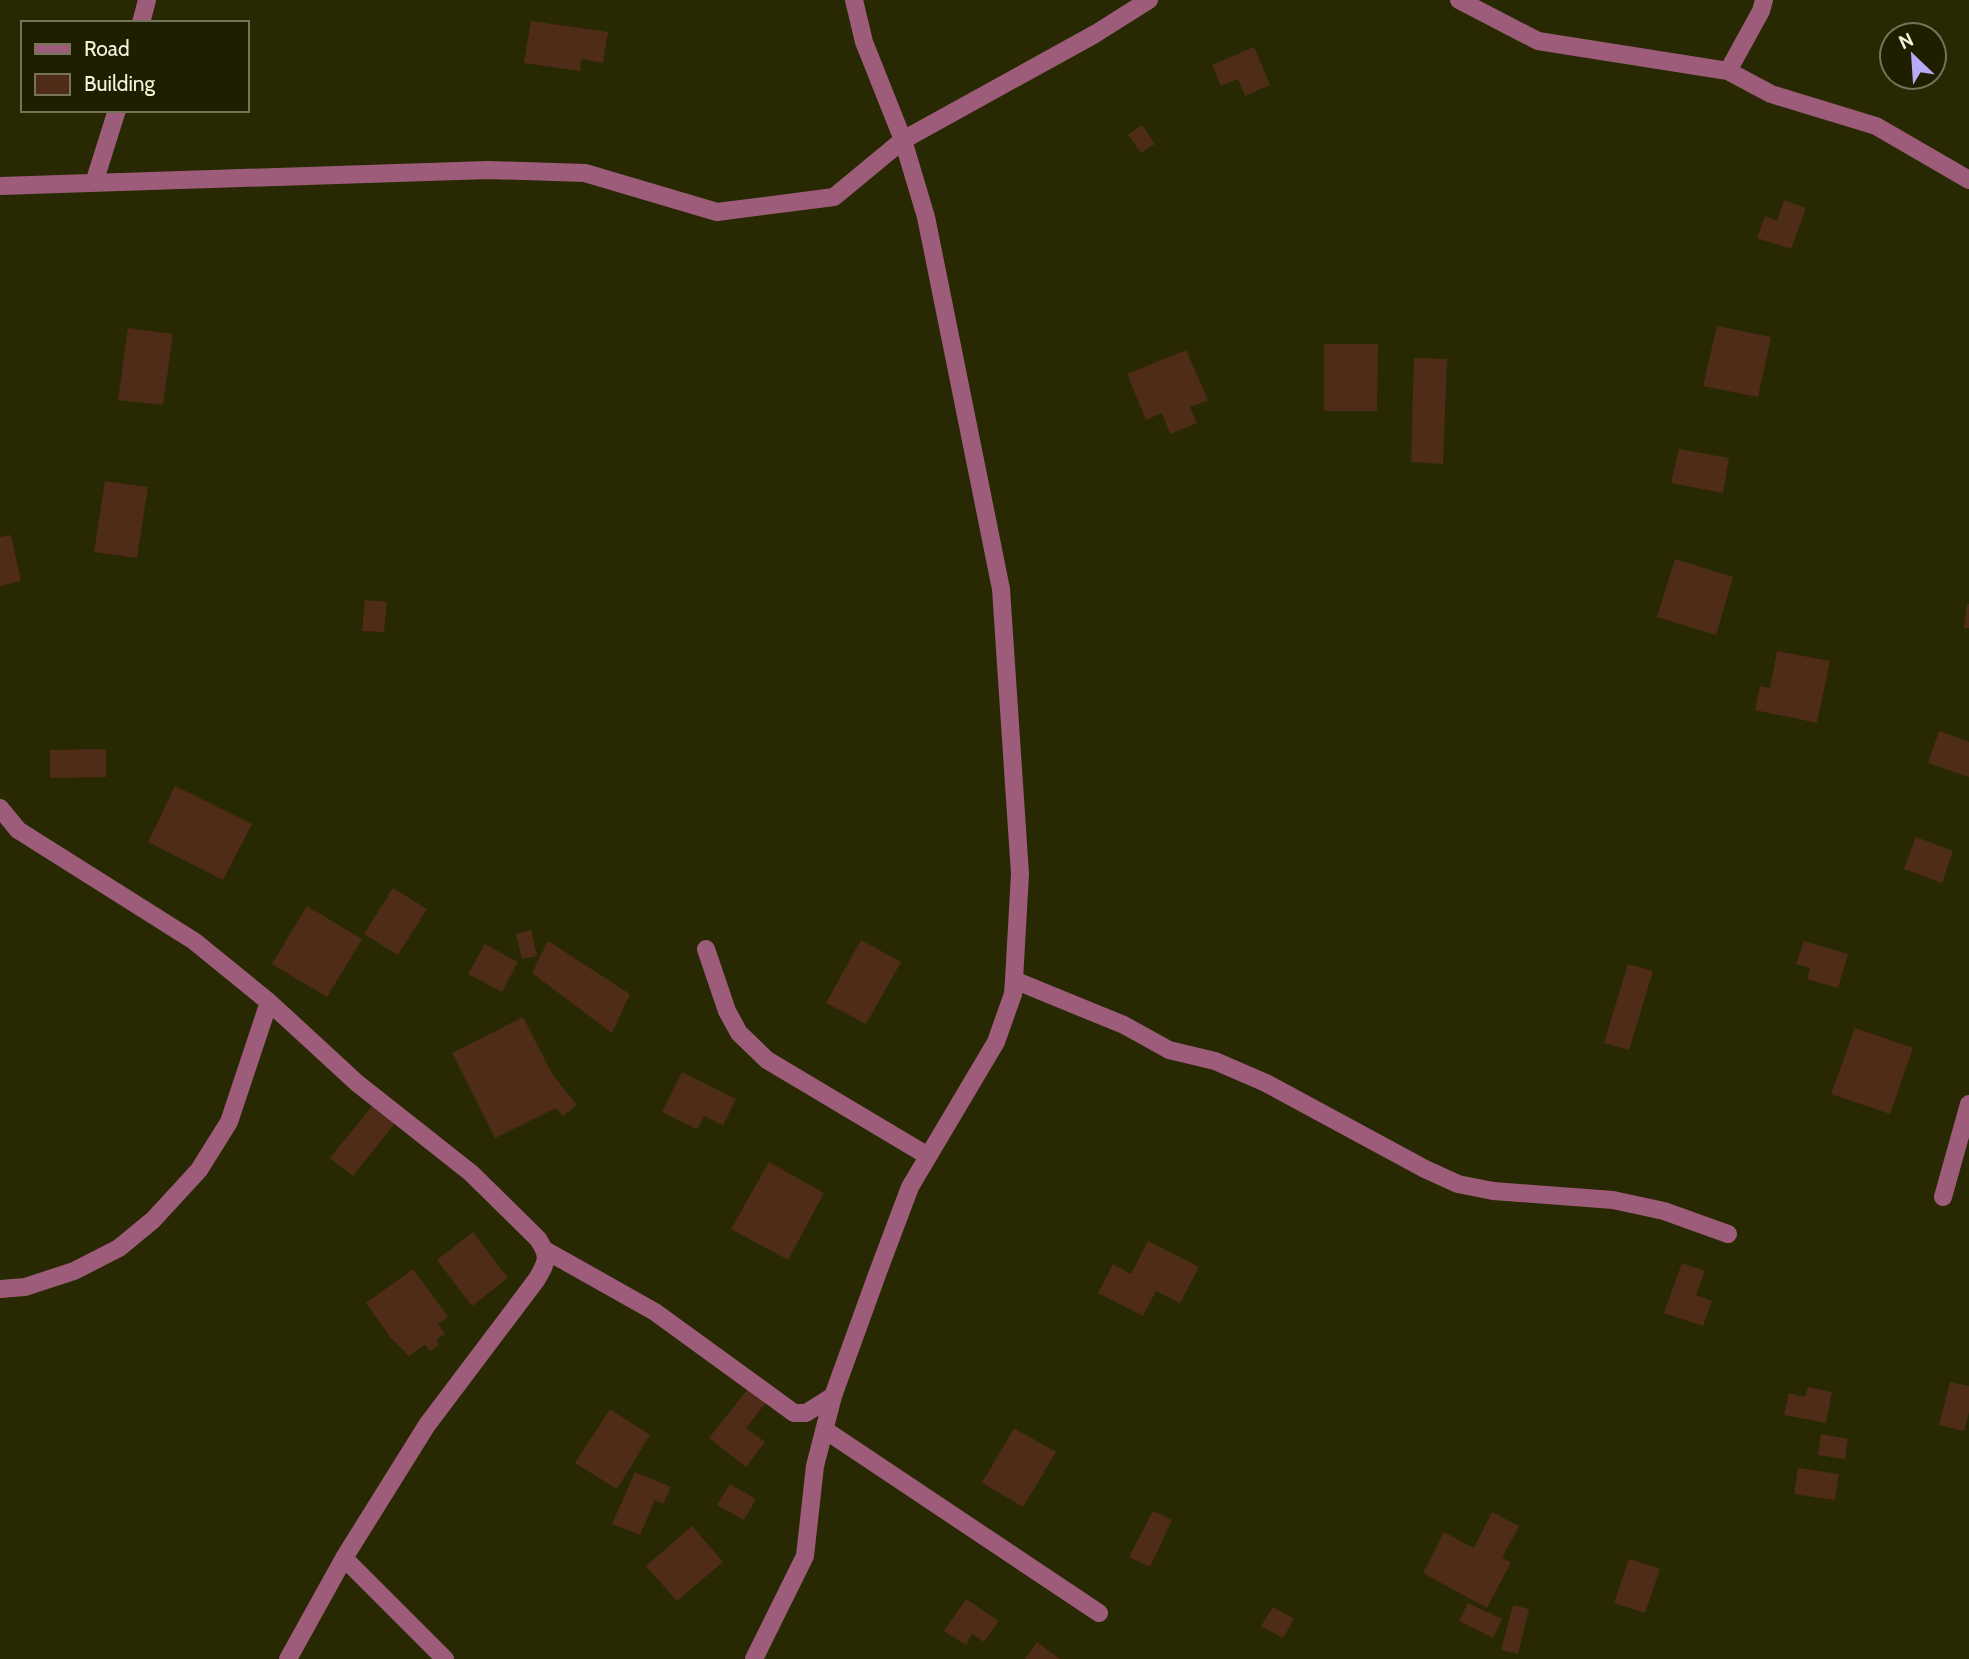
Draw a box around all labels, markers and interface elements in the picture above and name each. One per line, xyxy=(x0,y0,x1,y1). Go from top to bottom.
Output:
legend xyxy=(21,21,248,112)
north arrow xyxy=(1878,21,1948,91)
text: N xyxy=(1895,28,1917,54)
text: Road xyxy=(84,36,130,61)
text: Building xyxy=(84,71,156,96)

